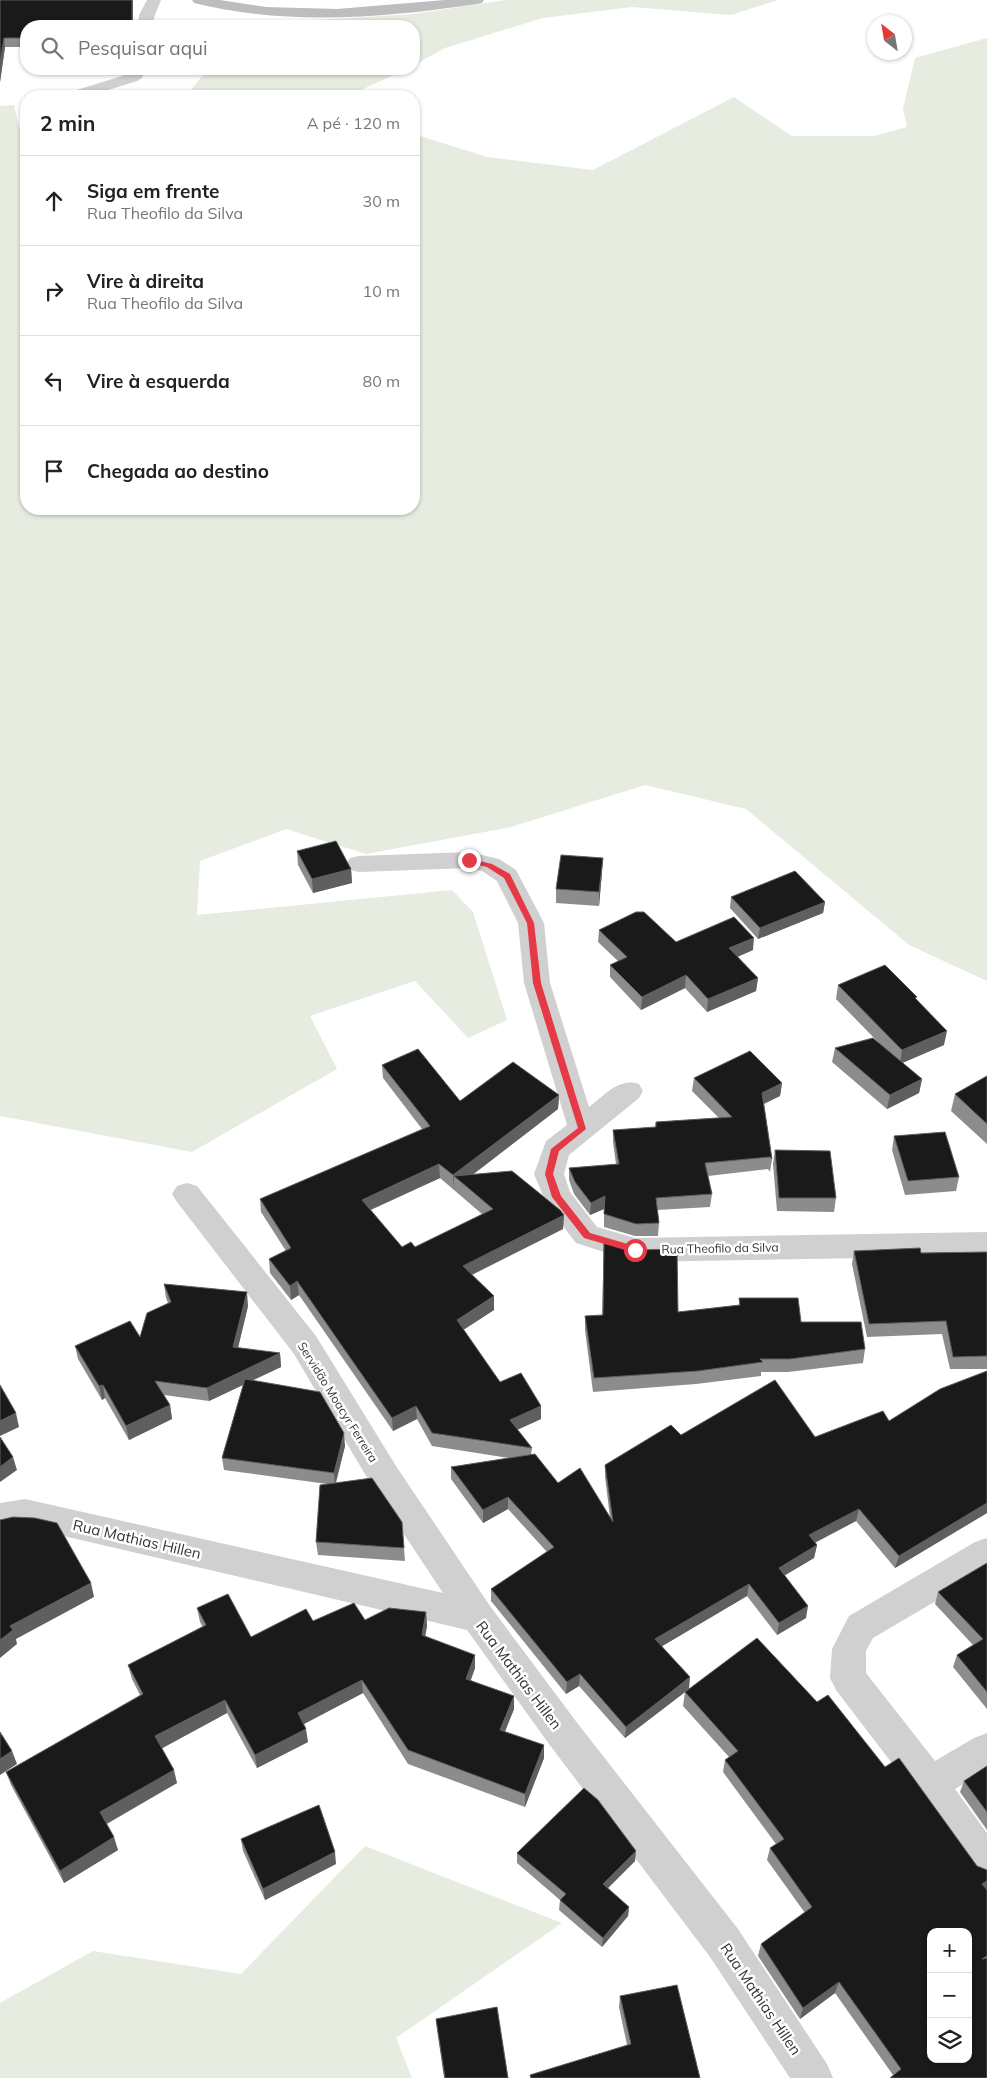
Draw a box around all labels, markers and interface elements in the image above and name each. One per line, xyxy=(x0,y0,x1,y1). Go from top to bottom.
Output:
north arrow xyxy=(867,15,912,60)
search box xyxy=(20,20,420,75)
icon: search xyxy=(38,34,66,62)
text: Pesquisar aqui xyxy=(78,36,208,60)
text: 2 min xyxy=(40,110,95,136)
text: A pé · 120 m xyxy=(307,113,400,133)
text: Siga em frente xyxy=(87,179,219,203)
icon: ahead xyxy=(40,187,68,215)
text: 30 m xyxy=(363,191,400,211)
text: Rua Theofilo da Silva xyxy=(87,203,243,223)
text: Vire à direita xyxy=(87,269,204,293)
icon: right xyxy=(40,277,68,305)
text: 10 m xyxy=(363,281,400,301)
text: Rua Theofilo da Silva xyxy=(87,293,243,313)
icon: left xyxy=(40,367,68,395)
text: Vire à esquerda xyxy=(87,369,230,393)
text: 80 m xyxy=(363,371,400,391)
icon: arrive xyxy=(40,457,68,485)
text: Chegada ao destino xyxy=(87,459,269,483)
route end xyxy=(458,849,481,872)
route start xyxy=(624,1239,647,1262)
street label: Rua Theofilo da Silva xyxy=(661,1239,779,1257)
street label: Servidão Moacyr Ferreira xyxy=(295,1339,381,1465)
street label: Rua Mathias Hillen xyxy=(71,1515,203,1563)
street label: Rua Mathias Hillen xyxy=(472,1617,566,1733)
map controls xyxy=(927,1928,972,2063)
button: + xyxy=(927,1928,972,1973)
street label: Rua Mathias Hillen xyxy=(717,1939,805,2059)
button: − xyxy=(927,1973,972,2018)
button: layers xyxy=(927,2018,972,2063)

